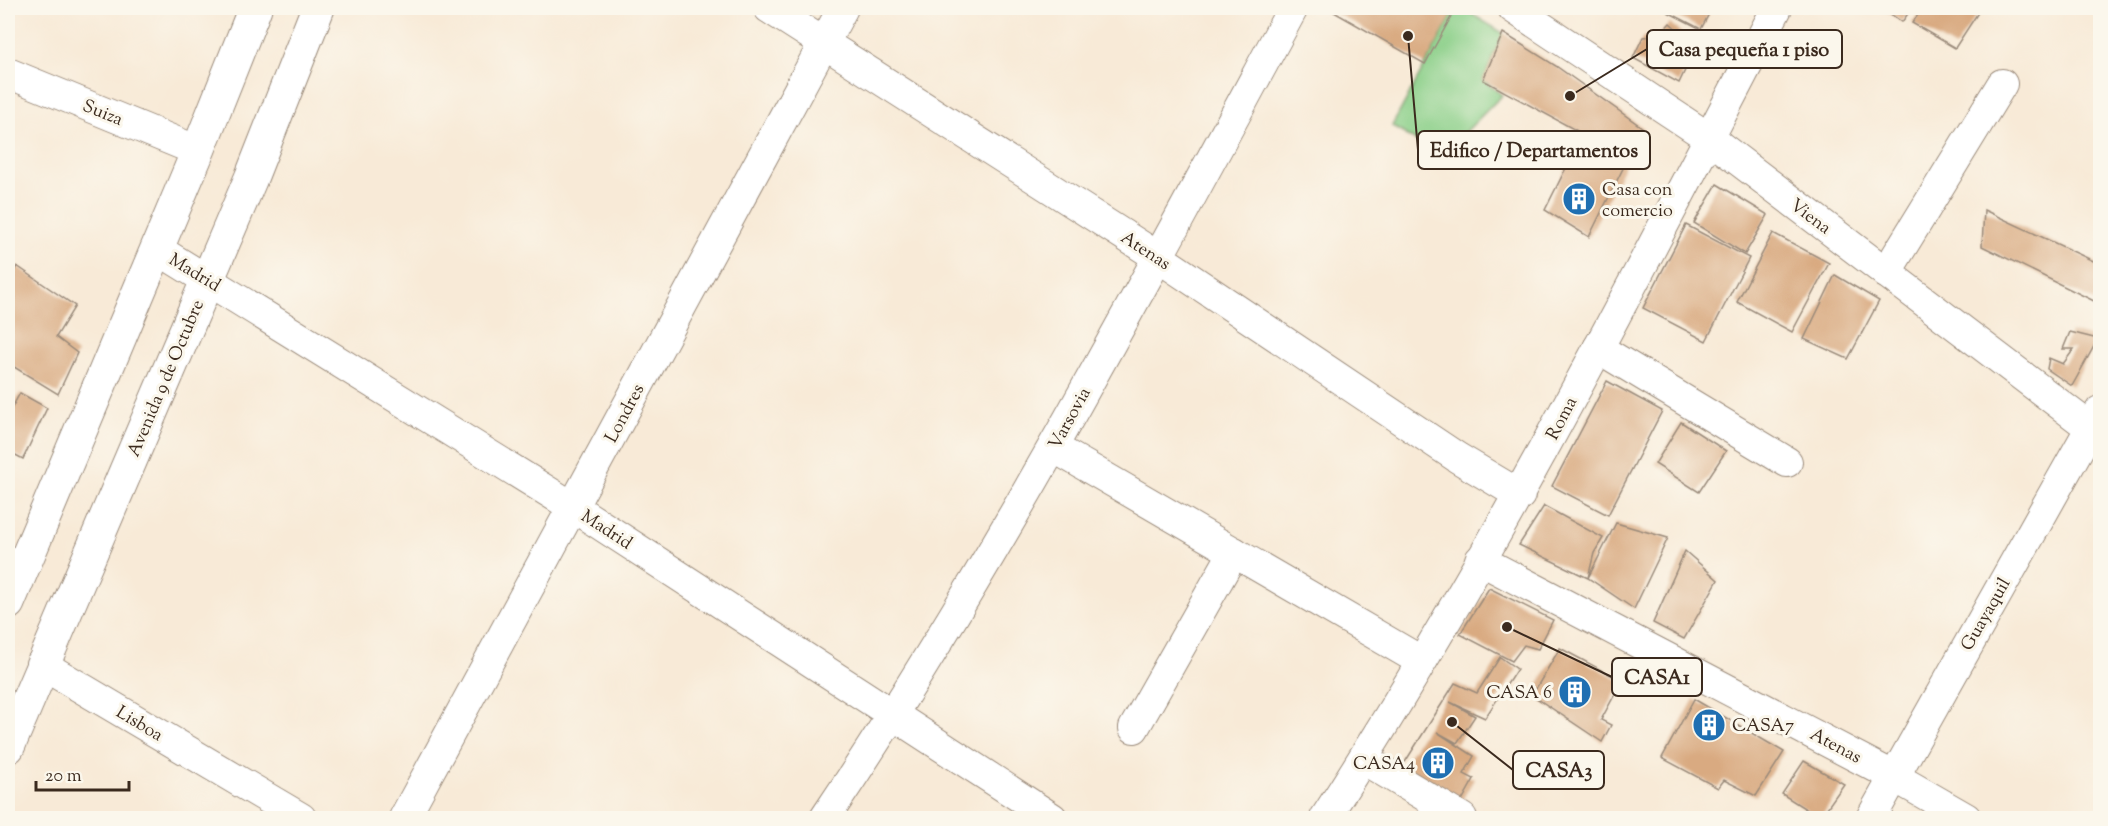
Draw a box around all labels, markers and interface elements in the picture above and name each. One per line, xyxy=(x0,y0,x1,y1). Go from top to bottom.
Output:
callout: Casa pequeña 1 piso xyxy=(1647,30,1842,68)
text: Casa pequeña 1 piso xyxy=(1659,37,1829,66)
street label: Suiza xyxy=(78,94,126,134)
callout: Edifico / Departamentos xyxy=(1418,131,1650,169)
text: Edifico / Departamentos xyxy=(1430,138,1638,167)
place label: Casa con comercio xyxy=(1602,178,1673,225)
building icon: Casa con comercio xyxy=(1561,181,1597,217)
street label: Viena xyxy=(1784,193,1836,242)
street label: Atenas xyxy=(1115,226,1175,278)
street label: Madrid xyxy=(163,248,225,299)
street label: Avenida 9 de Octubre xyxy=(122,296,212,461)
street label: Londres xyxy=(599,380,652,448)
street label: Varsovia xyxy=(1043,383,1098,455)
street label: Roma xyxy=(1541,393,1585,445)
street label: Madrid xyxy=(575,504,637,557)
street label: Guayaquil xyxy=(1955,574,2018,656)
callout: CASA1 xyxy=(1612,658,1702,696)
text: CASA1 xyxy=(1624,665,1690,694)
building icon: CASA 6 xyxy=(1557,674,1593,710)
place label: CASA 6 xyxy=(1486,681,1552,707)
street label: Lisboa xyxy=(110,700,167,749)
building icon: CASA7 xyxy=(1691,707,1727,743)
place label: CASA7 xyxy=(1732,714,1794,740)
street label: Atenas xyxy=(1805,722,1865,771)
building icon: CASA4 xyxy=(1420,745,1456,781)
callout: CASA3 xyxy=(1513,751,1604,789)
place label: CASA4 xyxy=(1353,752,1415,778)
scale bar xyxy=(36,754,129,792)
text: CASA3 xyxy=(1526,758,1592,787)
text: 20 m xyxy=(45,764,82,790)

